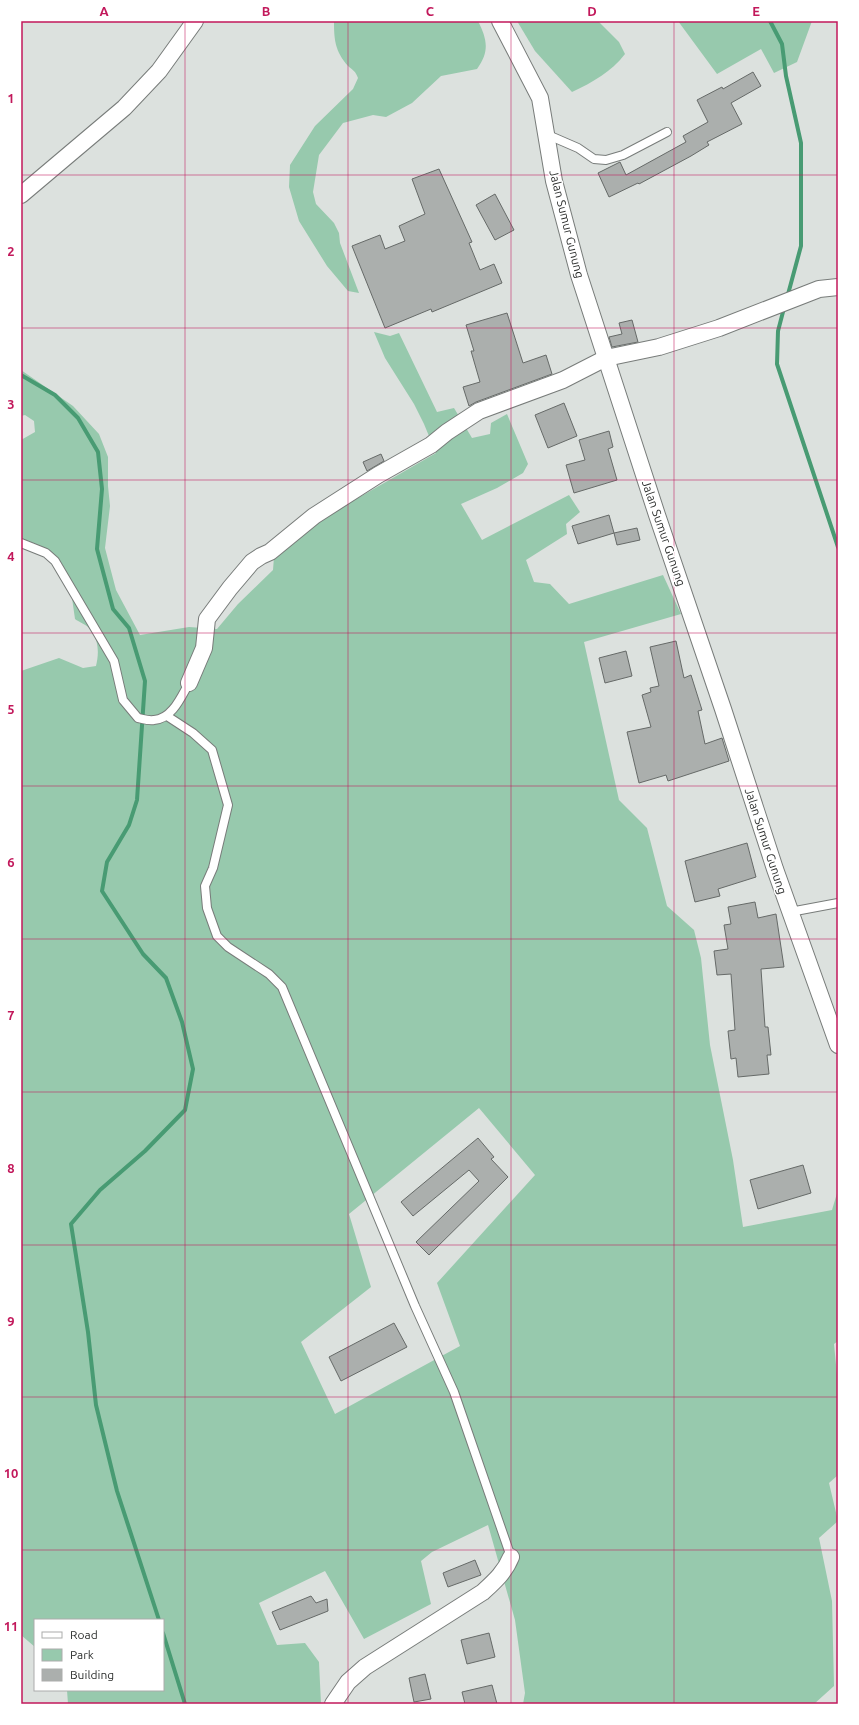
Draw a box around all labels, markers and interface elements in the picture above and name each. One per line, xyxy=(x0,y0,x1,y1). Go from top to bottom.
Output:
text: A xyxy=(99,4,109,18)
text: B xyxy=(262,4,271,18)
text: C xyxy=(426,4,435,18)
text: D xyxy=(587,4,597,18)
text: E xyxy=(752,4,760,18)
text: 1 xyxy=(7,91,15,105)
street label: Jalan Sumur Gunung xyxy=(547,169,587,279)
text: 2 xyxy=(7,244,15,258)
text: 3 xyxy=(7,397,15,411)
street label: Jalan Sumur Gunung xyxy=(640,478,688,588)
text: 4 xyxy=(7,549,15,563)
text: 5 xyxy=(7,702,15,716)
street label: Jalan Sumur Gunung xyxy=(743,786,789,896)
text: 6 xyxy=(7,855,15,869)
text: 7 xyxy=(7,1008,15,1022)
text: 8 xyxy=(7,1161,15,1175)
text: 9 xyxy=(7,1314,15,1328)
text: 10 xyxy=(4,1466,18,1480)
text: 11 xyxy=(4,1619,18,1633)
legend xyxy=(34,1619,164,1691)
text: Road xyxy=(70,1628,98,1641)
text: Park xyxy=(70,1648,94,1661)
text: Building xyxy=(70,1668,114,1681)

